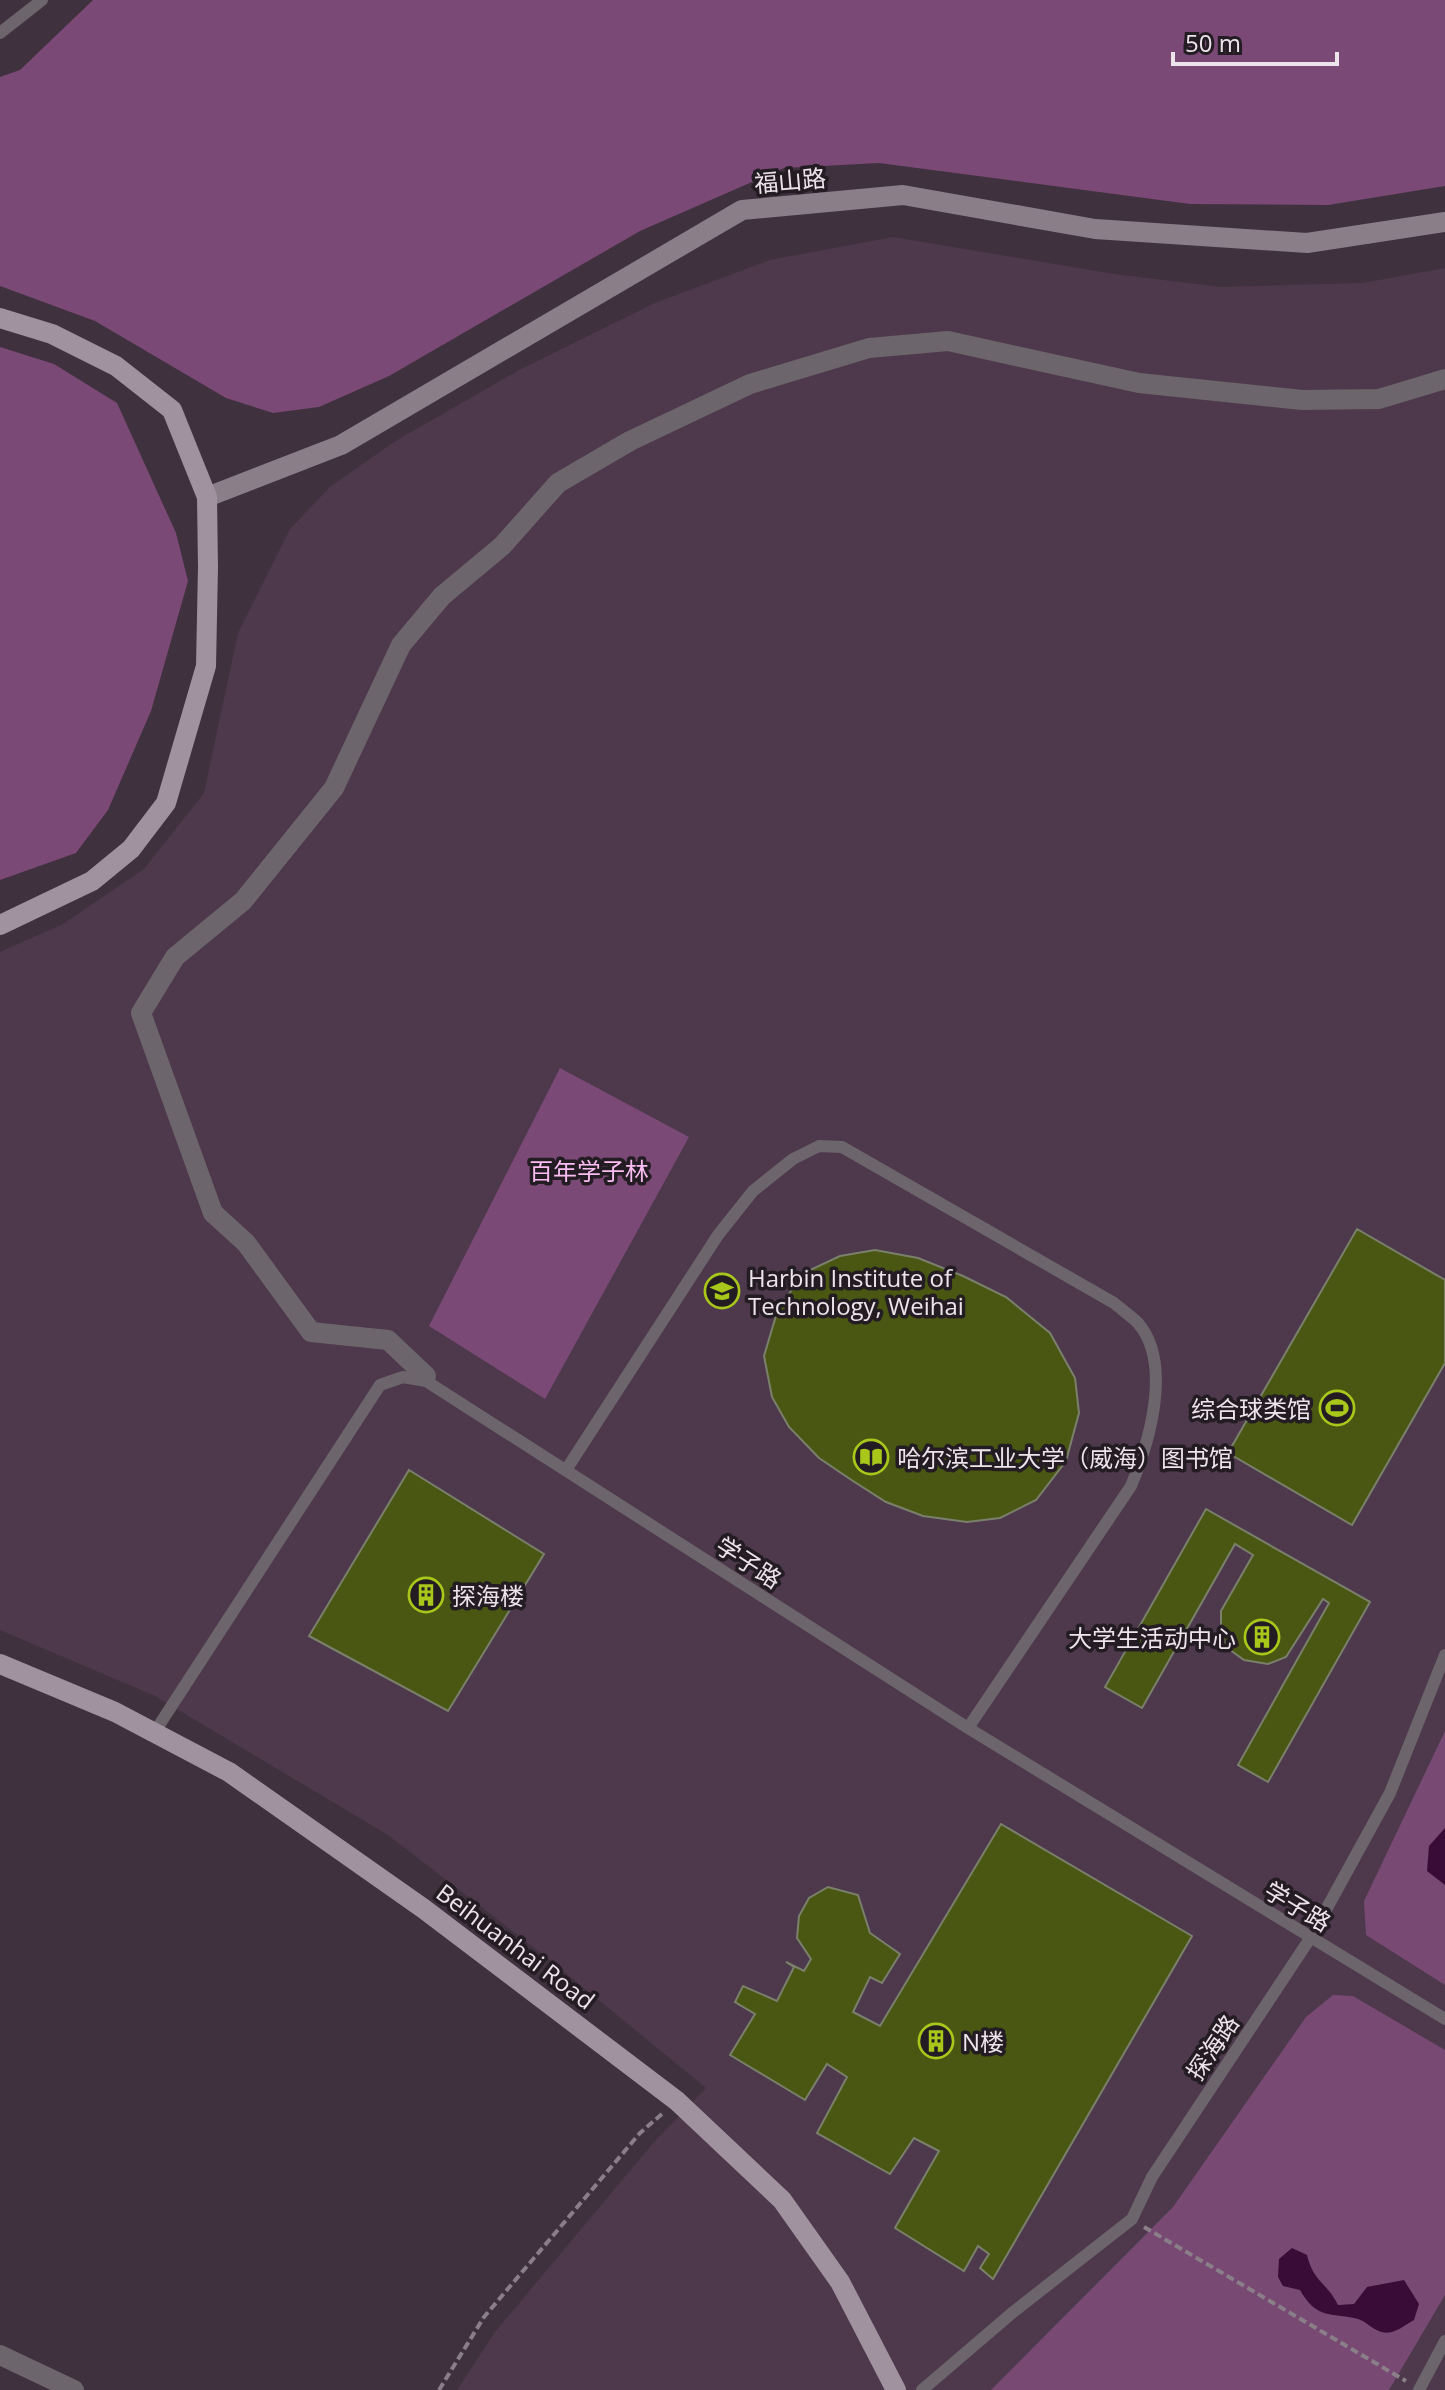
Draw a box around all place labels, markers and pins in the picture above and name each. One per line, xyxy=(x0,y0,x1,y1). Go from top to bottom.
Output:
place label: Harbin Institute of Technology, Weihai xyxy=(748,1261,964,1322)
school or university icon: Harbin Institute of Technology, Weihai xyxy=(703,1272,741,1310)
sports icon: 综合球类馆 xyxy=(1318,1389,1356,1427)
place label: 综合球类馆 xyxy=(1191,1392,1311,1425)
library icon: 哈尔滨工业大学（威海）图书馆 xyxy=(852,1438,890,1476)
place label: 哈尔滨工业大学（威海）图书馆 xyxy=(897,1441,1233,1474)
building icon: 探海楼 xyxy=(407,1576,445,1614)
place label: 探海楼 xyxy=(452,1579,524,1612)
building icon: 大学生活动中心 xyxy=(1243,1618,1281,1656)
place label: 大学生活动中心 xyxy=(1068,1621,1236,1654)
building icon: N楼 xyxy=(917,2022,955,2060)
place label: N楼 xyxy=(962,2025,1004,2058)

